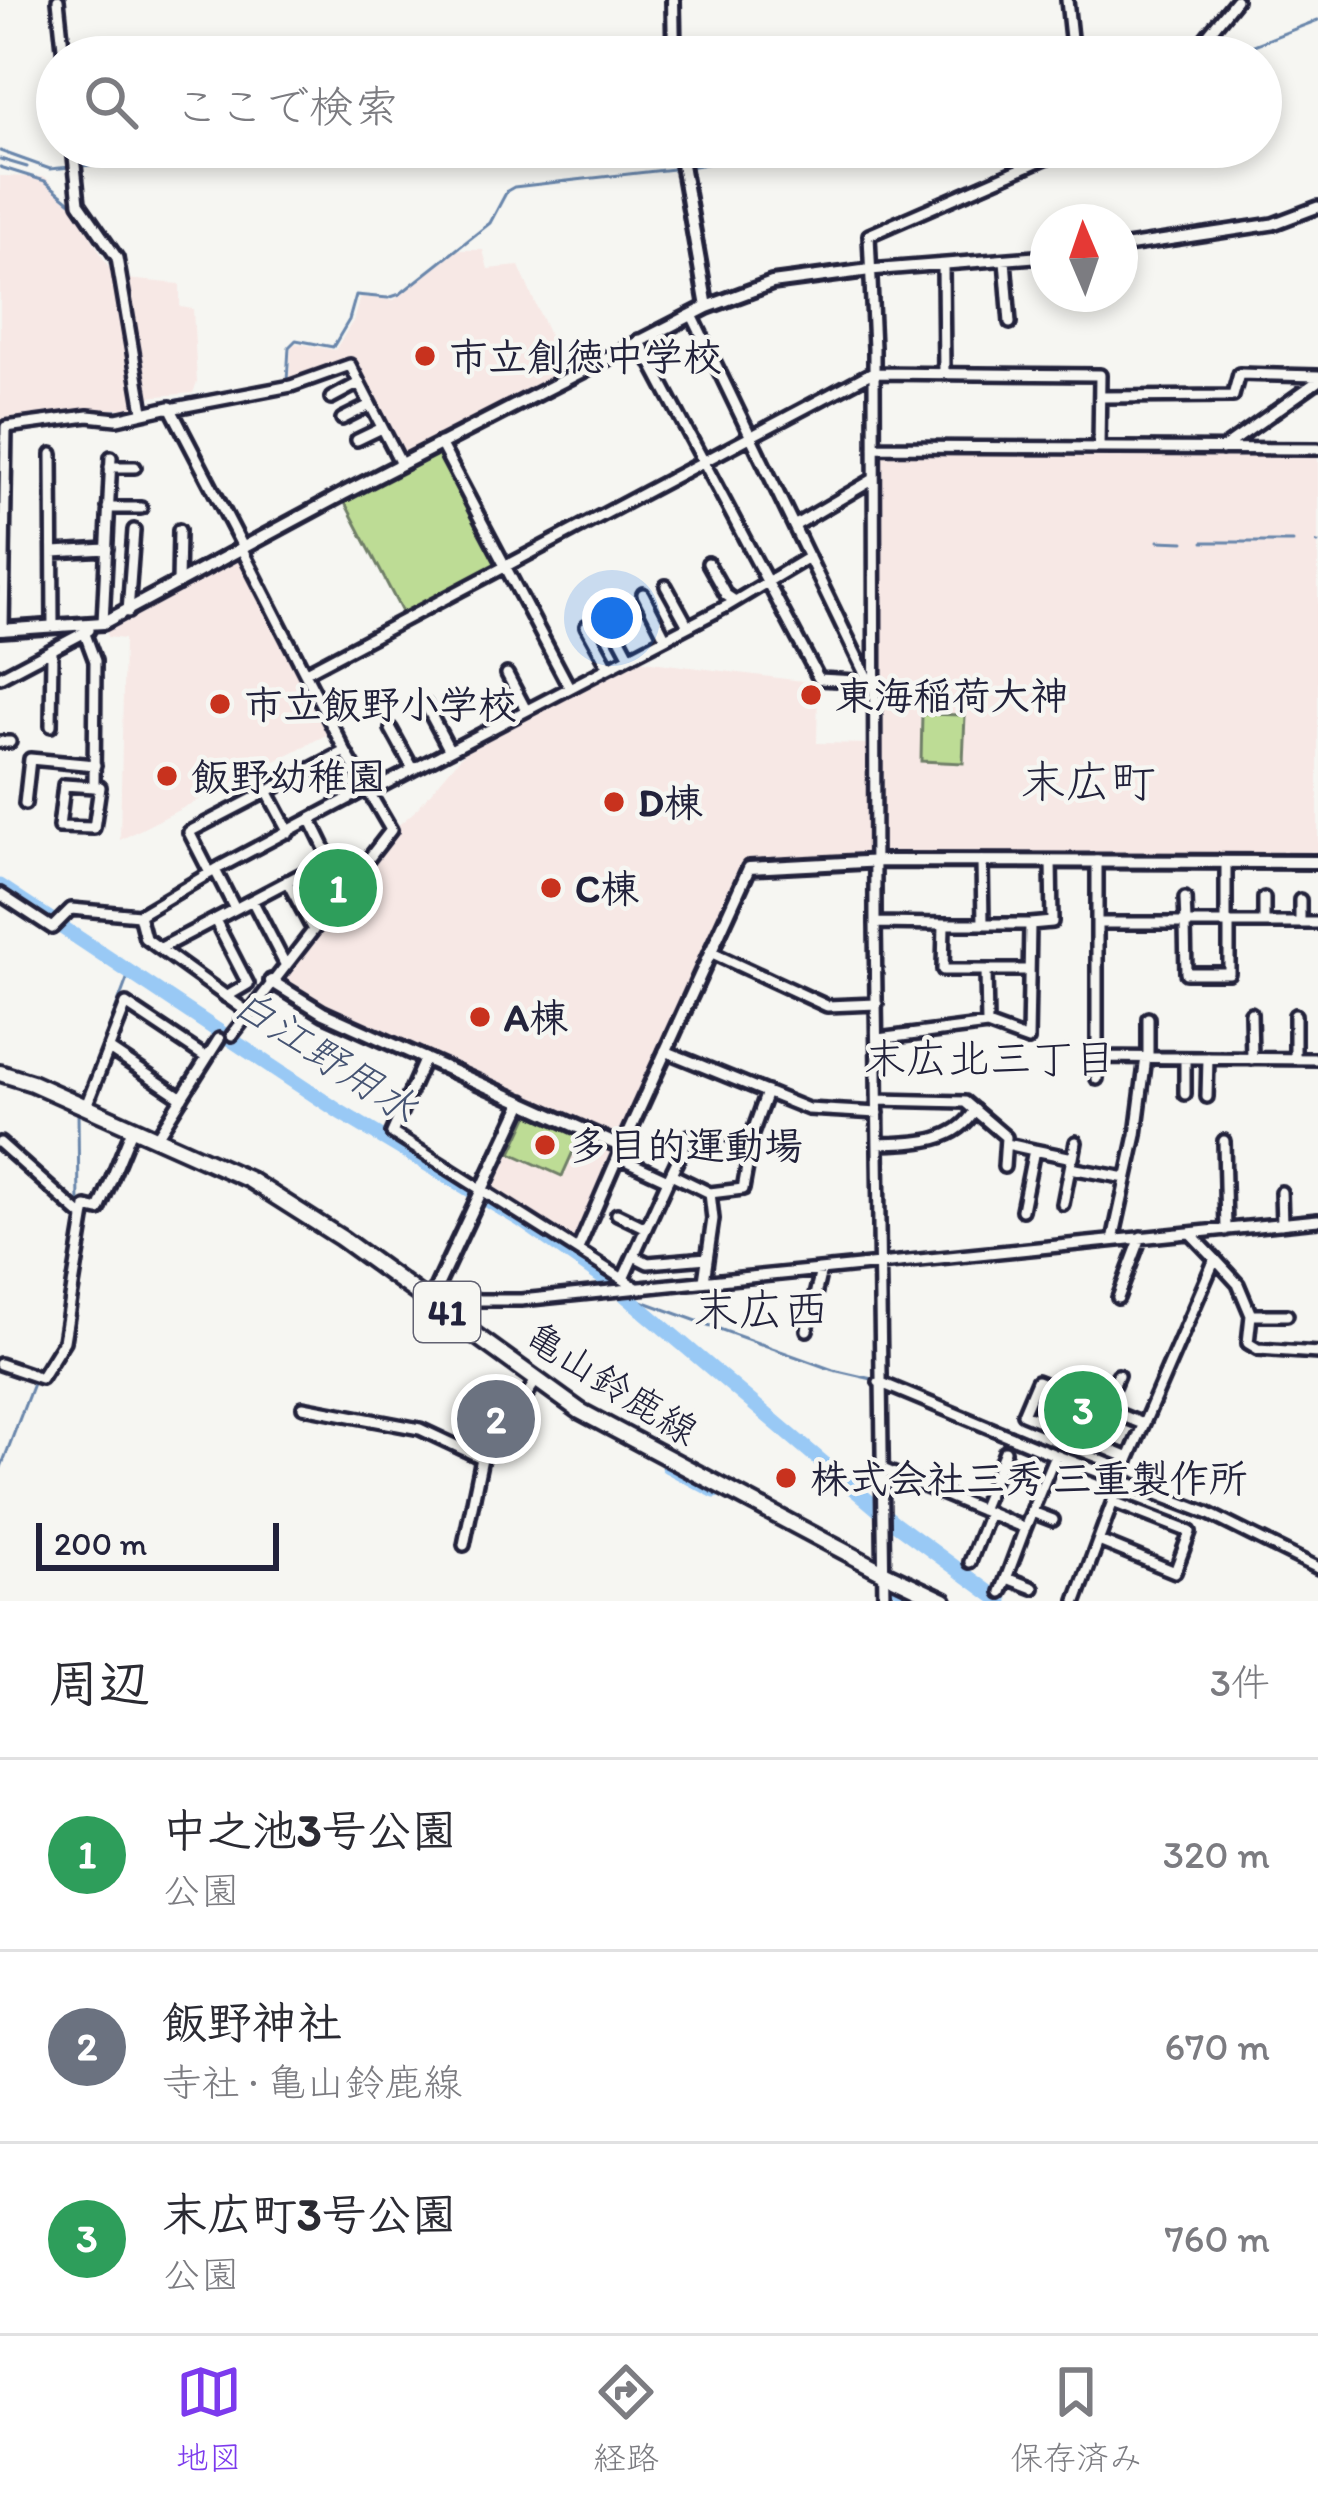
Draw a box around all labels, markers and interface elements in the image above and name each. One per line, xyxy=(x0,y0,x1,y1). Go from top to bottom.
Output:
search box xyxy=(36,36,1282,168)
icon: search xyxy=(78,69,144,135)
text: ここで検索 xyxy=(174,79,399,133)
north arrow xyxy=(1030,204,1138,312)
place label: 市立創徳中学校 xyxy=(449,333,722,380)
marker: 市立創徳中学校 xyxy=(412,343,438,369)
your location xyxy=(582,588,642,648)
place label: 東海稲荷大神 xyxy=(835,672,1069,719)
place label: 市立飯野小学校 xyxy=(244,681,517,728)
marker: 東海稲荷大神 xyxy=(798,682,824,708)
marker: 市立飯野小学校 xyxy=(207,691,233,717)
place label: 飯野幼稚園 xyxy=(191,753,386,800)
district label: 末広町 xyxy=(1020,754,1156,808)
marker: 飯野幼稚園 xyxy=(154,763,180,789)
place label: D棟 xyxy=(638,779,703,826)
marker: D棟 xyxy=(601,789,627,815)
pin: 1 xyxy=(299,843,377,933)
place label: C棟 xyxy=(575,865,639,912)
marker: C棟 xyxy=(538,875,564,901)
water label: 白江野用水 xyxy=(224,977,428,1134)
place label: A棟 xyxy=(504,994,568,1041)
marker: A棟 xyxy=(467,1004,493,1030)
district label: 末広北三丁目 xyxy=(864,1033,1116,1084)
place label: 多目的運動場 xyxy=(569,1122,803,1169)
marker: 多目的運動場 xyxy=(532,1132,558,1158)
road number: 41 xyxy=(414,1282,480,1342)
district label: 末広西 xyxy=(693,1282,829,1336)
street label: 亀山鈴鹿線 xyxy=(517,1312,707,1455)
pin: 3 xyxy=(1044,1365,1122,1455)
pin: 2 xyxy=(457,1374,535,1464)
place label: 株式会社三秀 三重製作所 xyxy=(810,1455,1248,1502)
marker: 株式会社三秀 三重製作所 xyxy=(773,1465,799,1491)
scale bar xyxy=(36,1517,279,1570)
text: 200 m xyxy=(54,1524,147,1563)
text: 周辺 xyxy=(48,1653,150,1714)
text: 3件 xyxy=(1210,1659,1270,1706)
text: 中之池3号公園 xyxy=(162,1803,457,1857)
text: 1 xyxy=(78,1831,96,1878)
text: 320 m xyxy=(1163,1831,1270,1878)
text: 公園 xyxy=(162,1867,240,1914)
text: 飯野神社 xyxy=(162,1995,342,2049)
text: 2 xyxy=(77,2023,97,2070)
text: 670 m xyxy=(1164,2023,1270,2070)
text: 寺社 · 亀山鈴鹿線 xyxy=(162,2059,462,2106)
text: 末広町3号公園 xyxy=(162,2187,457,2241)
text: 3 xyxy=(76,2215,98,2262)
text: 760 m xyxy=(1164,2215,1270,2262)
text: 公園 xyxy=(162,2251,240,2298)
tab: 地図 xyxy=(176,2359,242,2479)
tab: 経路 xyxy=(593,2359,659,2479)
tab: 保存済み xyxy=(1010,2359,1142,2479)

